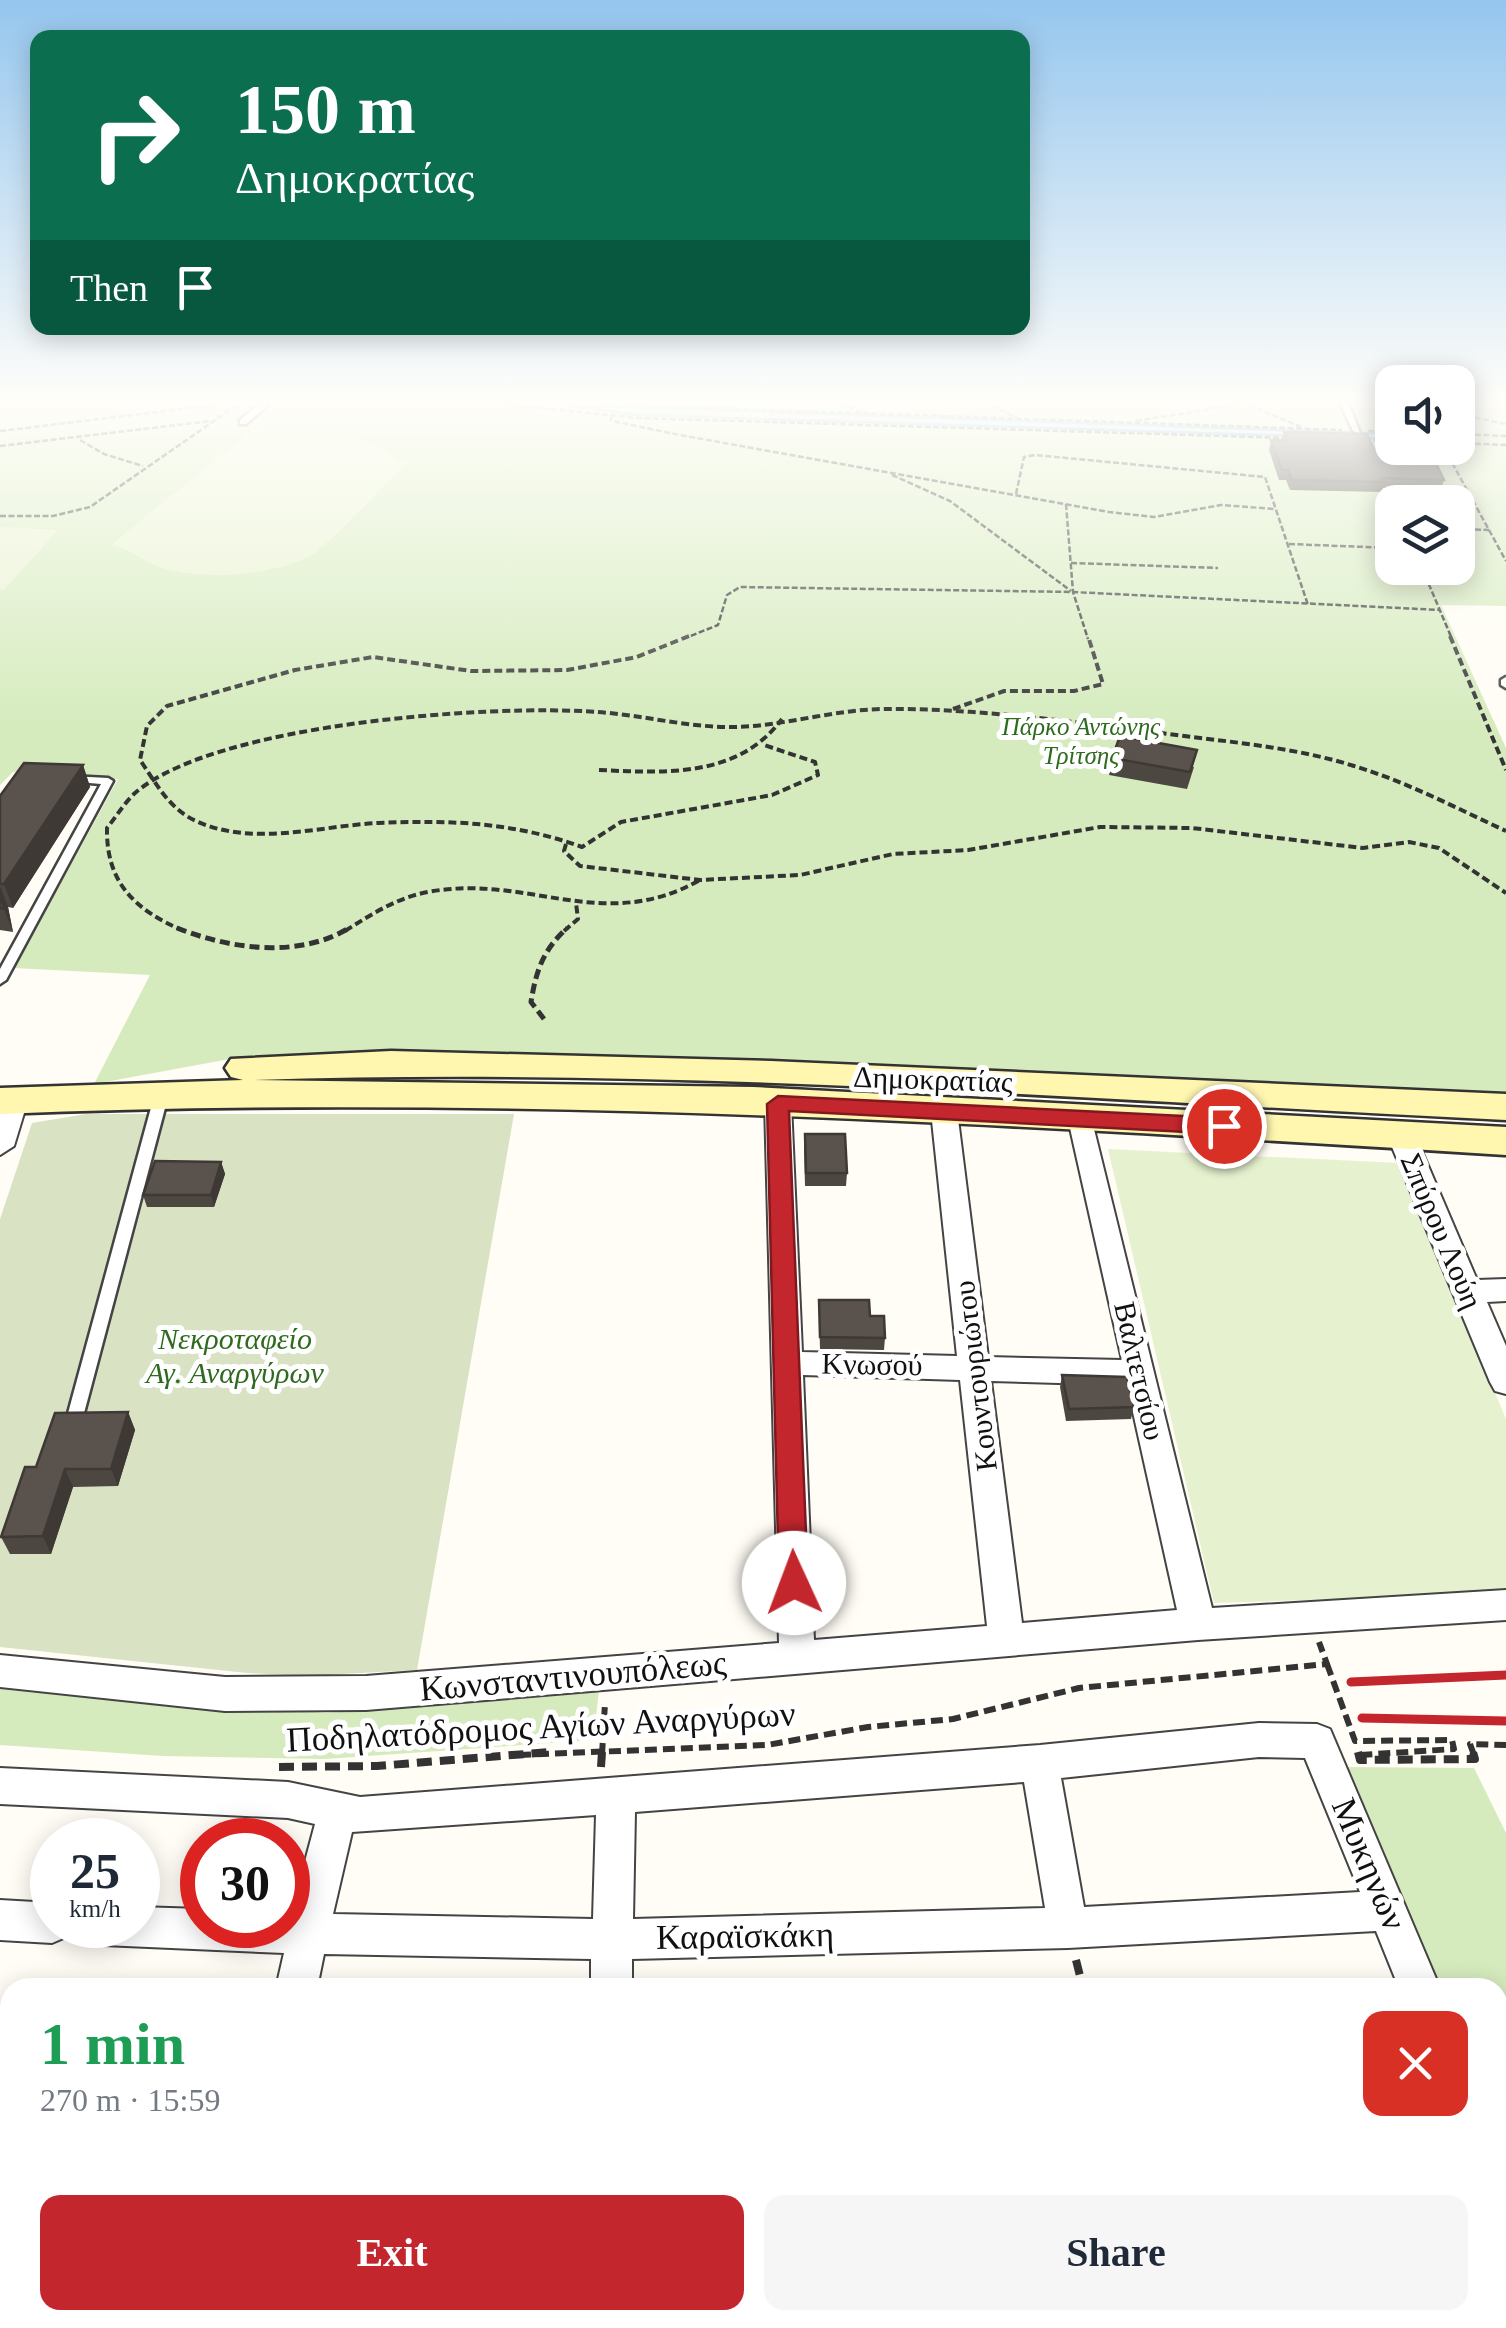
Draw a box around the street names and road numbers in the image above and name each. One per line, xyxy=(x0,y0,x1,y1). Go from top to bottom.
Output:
street label: Δημοκρατίας xyxy=(853,1060,1013,1098)
street label: Σπύρου Λούη xyxy=(1394,1148,1490,1314)
street label: Κουντουριώτου xyxy=(947,1279,1003,1473)
street label: Βαλτετσίου xyxy=(1108,1299,1172,1443)
street label: Κνωσού xyxy=(821,1347,923,1381)
street label: Κωνσταντινουπόλεως xyxy=(418,1643,728,1709)
street label: Ποδηλατόδρομος Αγίων Αναργύρων xyxy=(285,1694,797,1760)
street label: Μυκηνών xyxy=(1324,1792,1414,1936)
street label: Καραϊσκάκη xyxy=(656,1915,834,1957)

